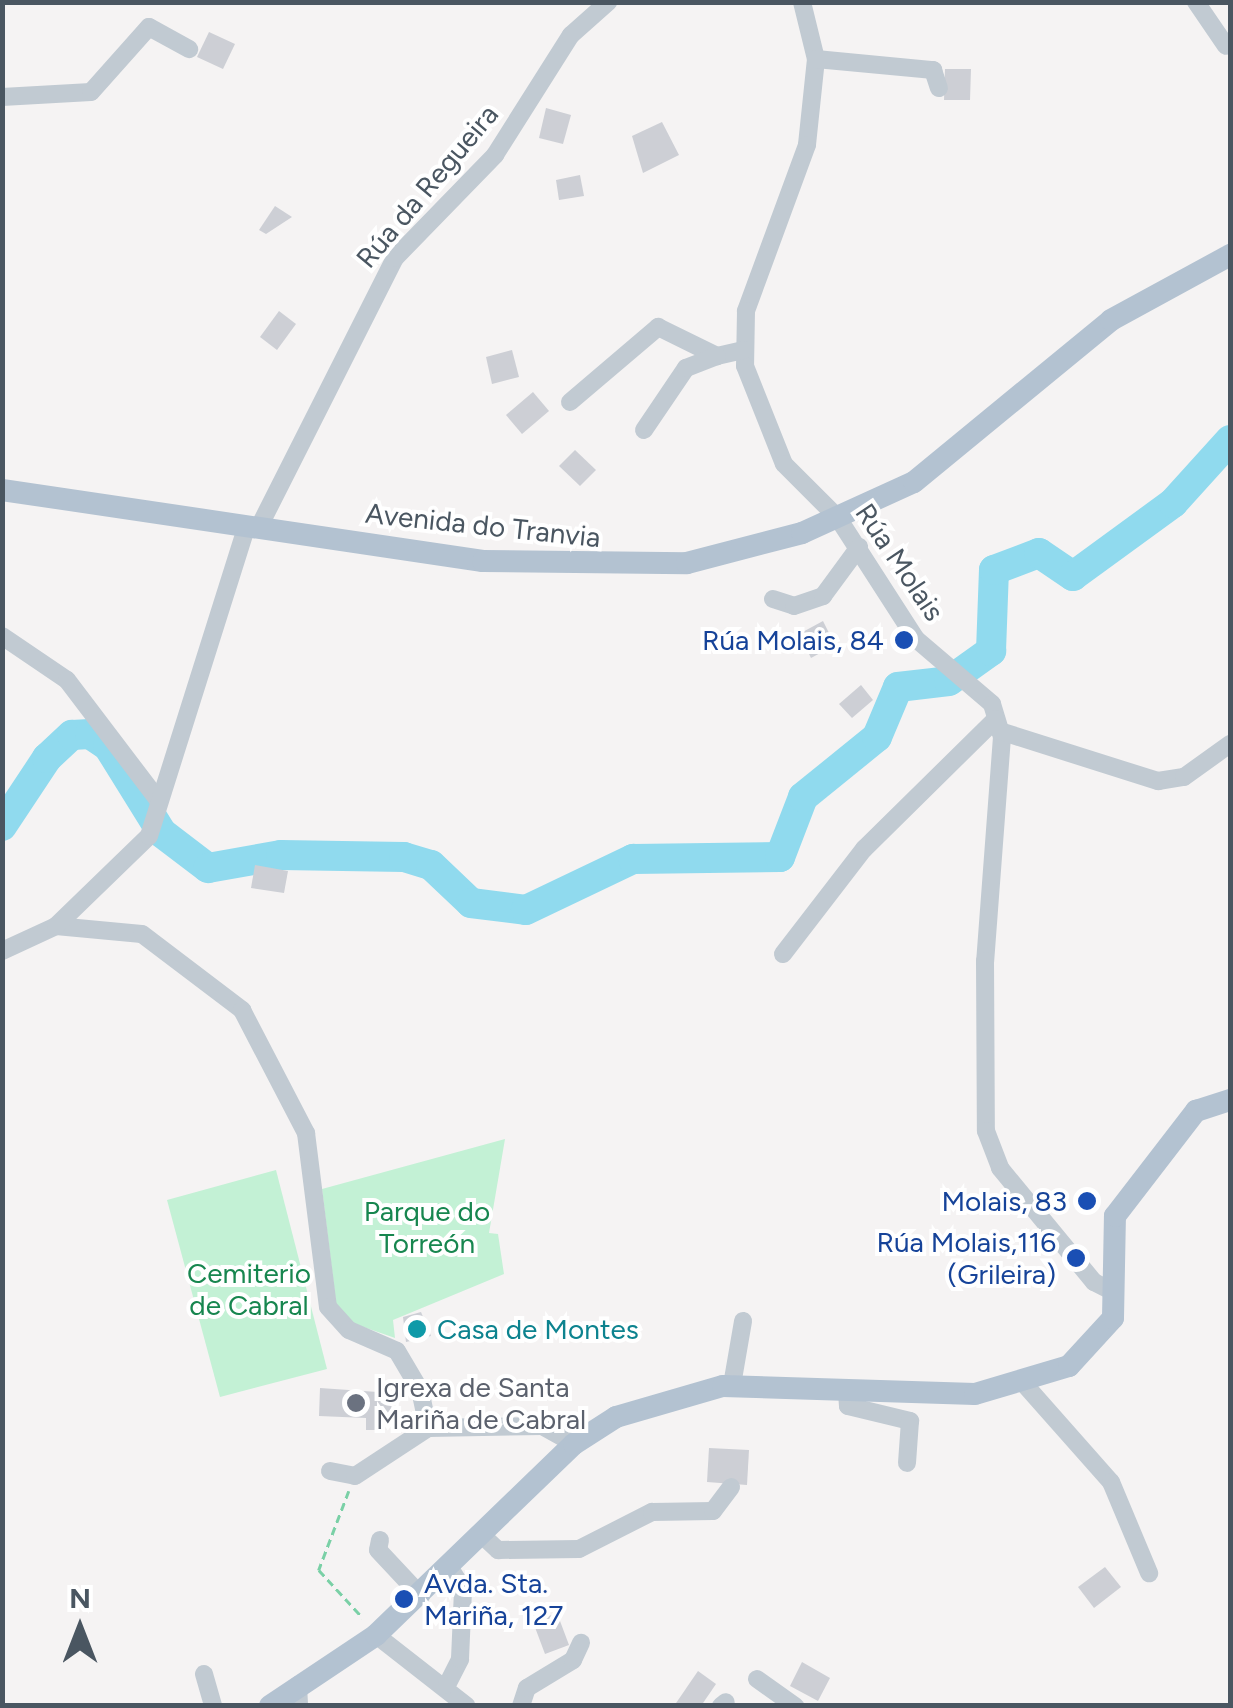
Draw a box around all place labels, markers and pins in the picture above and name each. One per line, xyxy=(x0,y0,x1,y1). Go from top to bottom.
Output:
place label: Rúa Molais, 84 xyxy=(702,623,884,657)
marker: Rúa Molais, 84 xyxy=(893,629,915,651)
place label: Molais, 83 xyxy=(941,1184,1067,1218)
marker: Molais, 83 xyxy=(1076,1190,1098,1212)
place label: Rúa Molais,116 (Grileira) xyxy=(876,1225,1056,1291)
marker: Rúa Molais,116 (Grileira) xyxy=(1065,1247,1087,1269)
place label: Casa de Montes xyxy=(437,1312,639,1346)
marker: Casa de Montes xyxy=(406,1318,428,1340)
place label: Igrexa de Santa Mariña de Cabral xyxy=(376,1370,586,1436)
marker: Igrexa de Santa Mariña de Cabral xyxy=(345,1392,367,1414)
place label: Avda. Sta. Mariña, 127 xyxy=(424,1566,563,1632)
marker: Avda. Sta. Mariña, 127 xyxy=(393,1588,415,1610)

